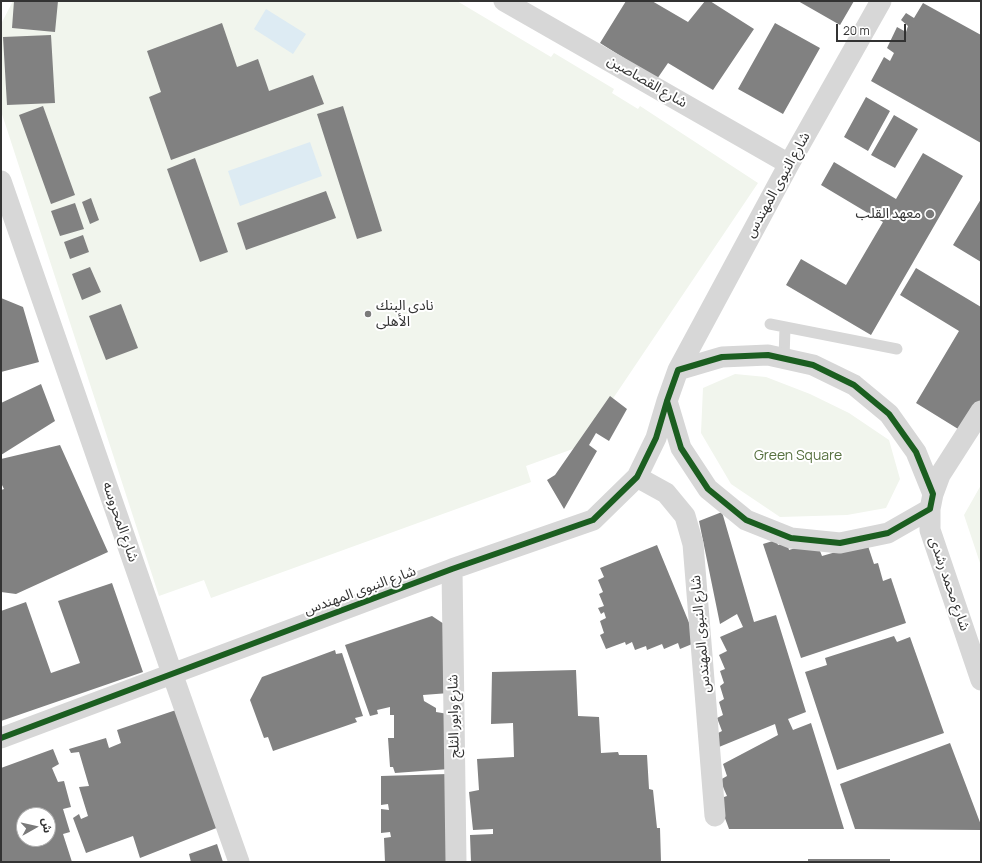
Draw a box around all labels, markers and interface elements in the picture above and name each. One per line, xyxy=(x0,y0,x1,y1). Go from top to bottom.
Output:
scale bar xyxy=(838,16,908,42)
text: 20 m xyxy=(843,22,870,39)
street label: شارع القصاصين xyxy=(604,52,690,112)
street label: شارع النبوى المهندس xyxy=(742,129,814,241)
place label: معهد القلب xyxy=(856,206,921,222)
marker: معهد القلب xyxy=(924,208,936,220)
place label: نادى البنك الأهلى xyxy=(376,298,433,330)
marker: نادى البنك الأهلى xyxy=(363,309,373,319)
park label: Green Square xyxy=(754,448,842,464)
street label: شارع المحروسه xyxy=(98,480,142,564)
street label: شارع محمد رشدى xyxy=(925,535,973,633)
street label: شارع النبوى المهندس xyxy=(302,563,418,619)
street label: شارع النبوى المهندس xyxy=(687,574,715,694)
street label: شارع وابور الثلج xyxy=(445,674,463,758)
north arrow xyxy=(16,807,56,847)
text: ش xyxy=(39,817,56,834)

